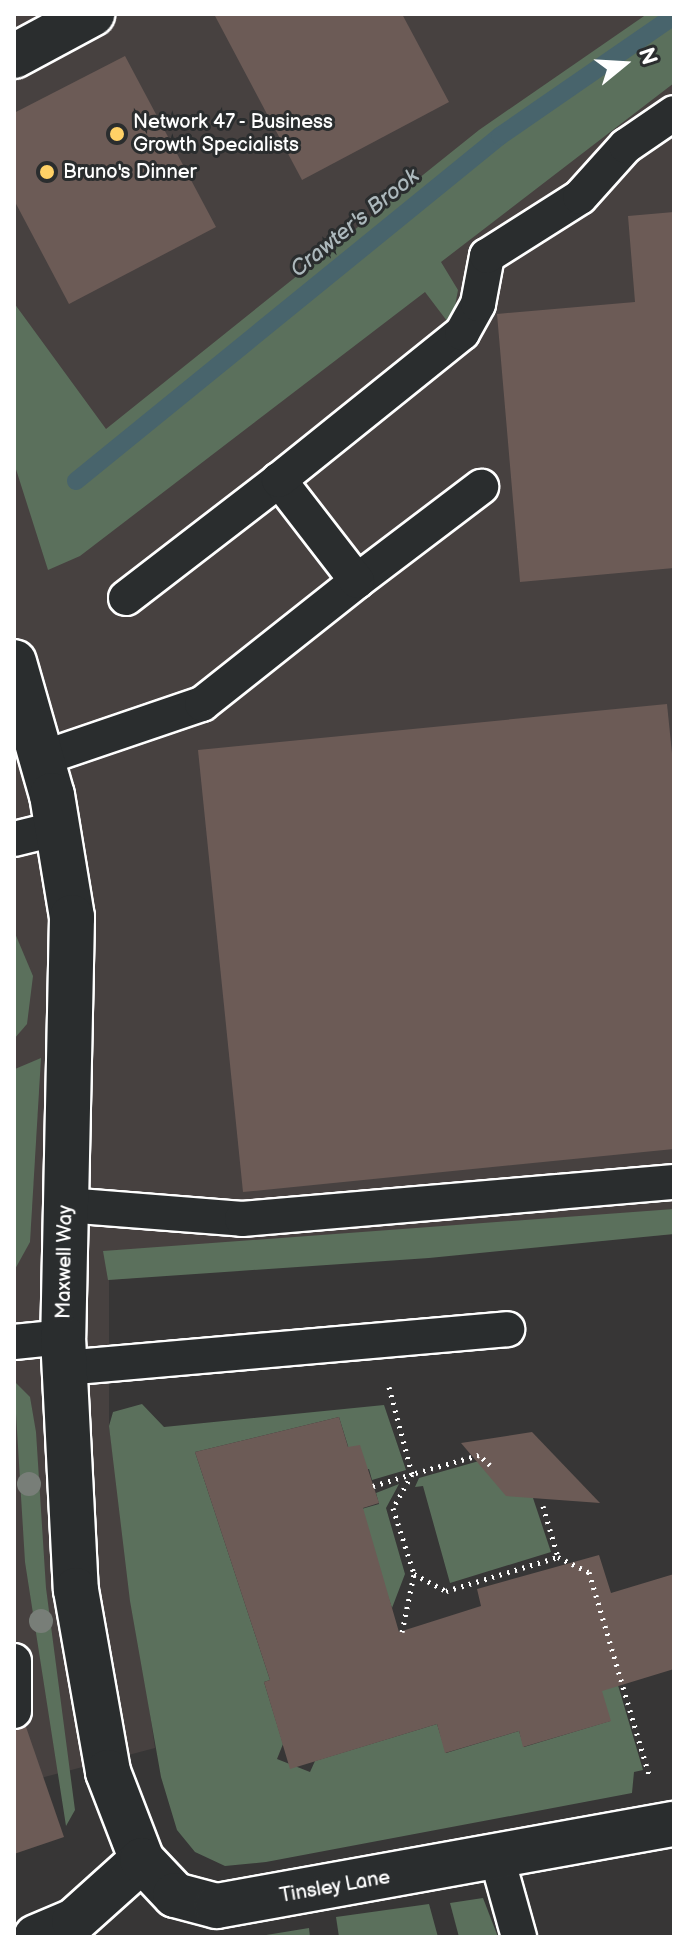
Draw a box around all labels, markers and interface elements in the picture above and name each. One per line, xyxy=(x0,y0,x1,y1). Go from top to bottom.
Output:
north arrow xyxy=(584,24,664,104)
text: N xyxy=(632,44,663,68)
place label: Network 47 - Business Growth Specialists xyxy=(133,110,336,157)
marker: Network 47 - Business Growth Specialists xyxy=(108,125,126,143)
place label: Bruno's Dinner xyxy=(63,160,197,184)
marker: Bruno's Dinner xyxy=(38,163,56,181)
water label: Crawter's Brook xyxy=(285,163,425,283)
street label: Maxwell Way xyxy=(52,1204,78,1320)
street label: Tinsley Lane xyxy=(277,1865,393,1909)

